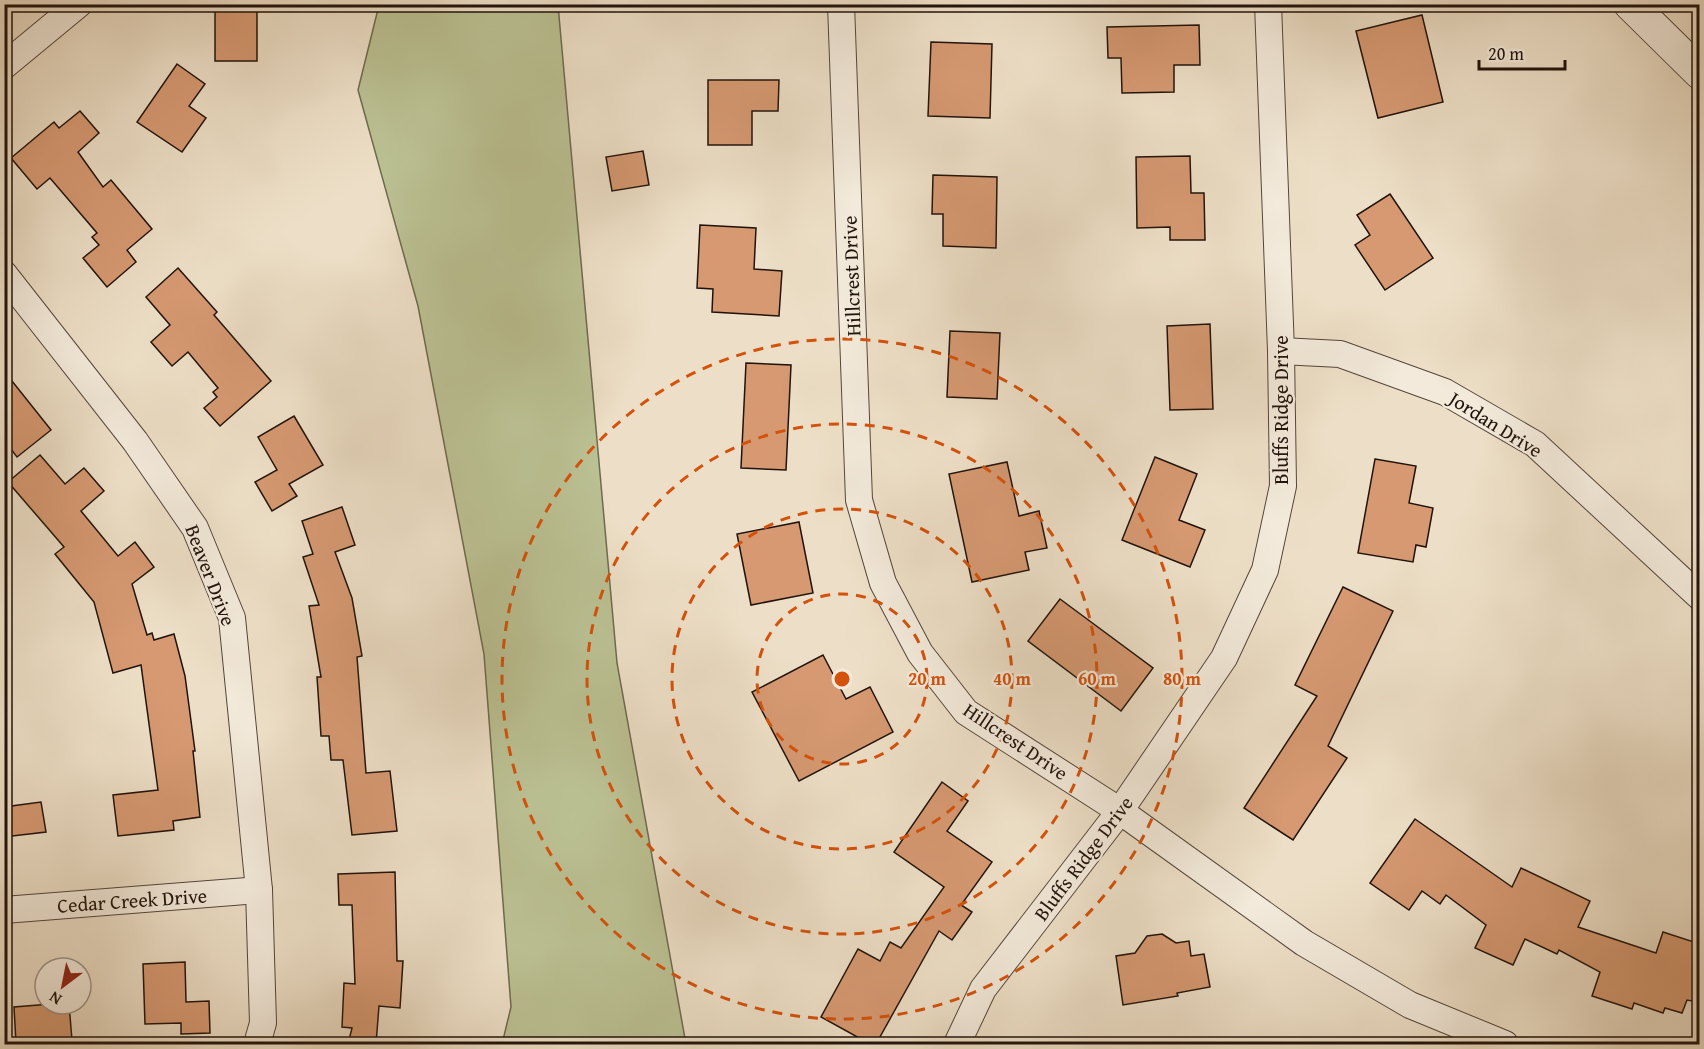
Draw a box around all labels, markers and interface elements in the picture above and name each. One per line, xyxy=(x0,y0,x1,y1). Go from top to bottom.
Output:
scale bar xyxy=(1479,33,1564,71)
text: 20 m xyxy=(1488,40,1524,67)
street label: Hillcrest Drive xyxy=(834,215,868,337)
street label: Bluffs Ridge Drive xyxy=(1266,335,1295,485)
street label: Jordan Drive xyxy=(1441,382,1548,464)
street label: Beaver Drive xyxy=(178,520,244,630)
text: 20 m xyxy=(908,665,947,692)
text: 40 m xyxy=(993,665,1032,692)
text: 60 m xyxy=(1078,665,1117,692)
text: 80 m xyxy=(1163,665,1202,692)
centre of rings xyxy=(832,669,852,689)
street label: Hillcrest Drive xyxy=(958,695,1074,787)
street label: Bluffs Ridge Drive xyxy=(1026,790,1140,926)
street label: Cedar Creek Drive xyxy=(56,880,208,920)
north arrow xyxy=(33,956,93,1016)
text: N xyxy=(44,986,66,1012)

